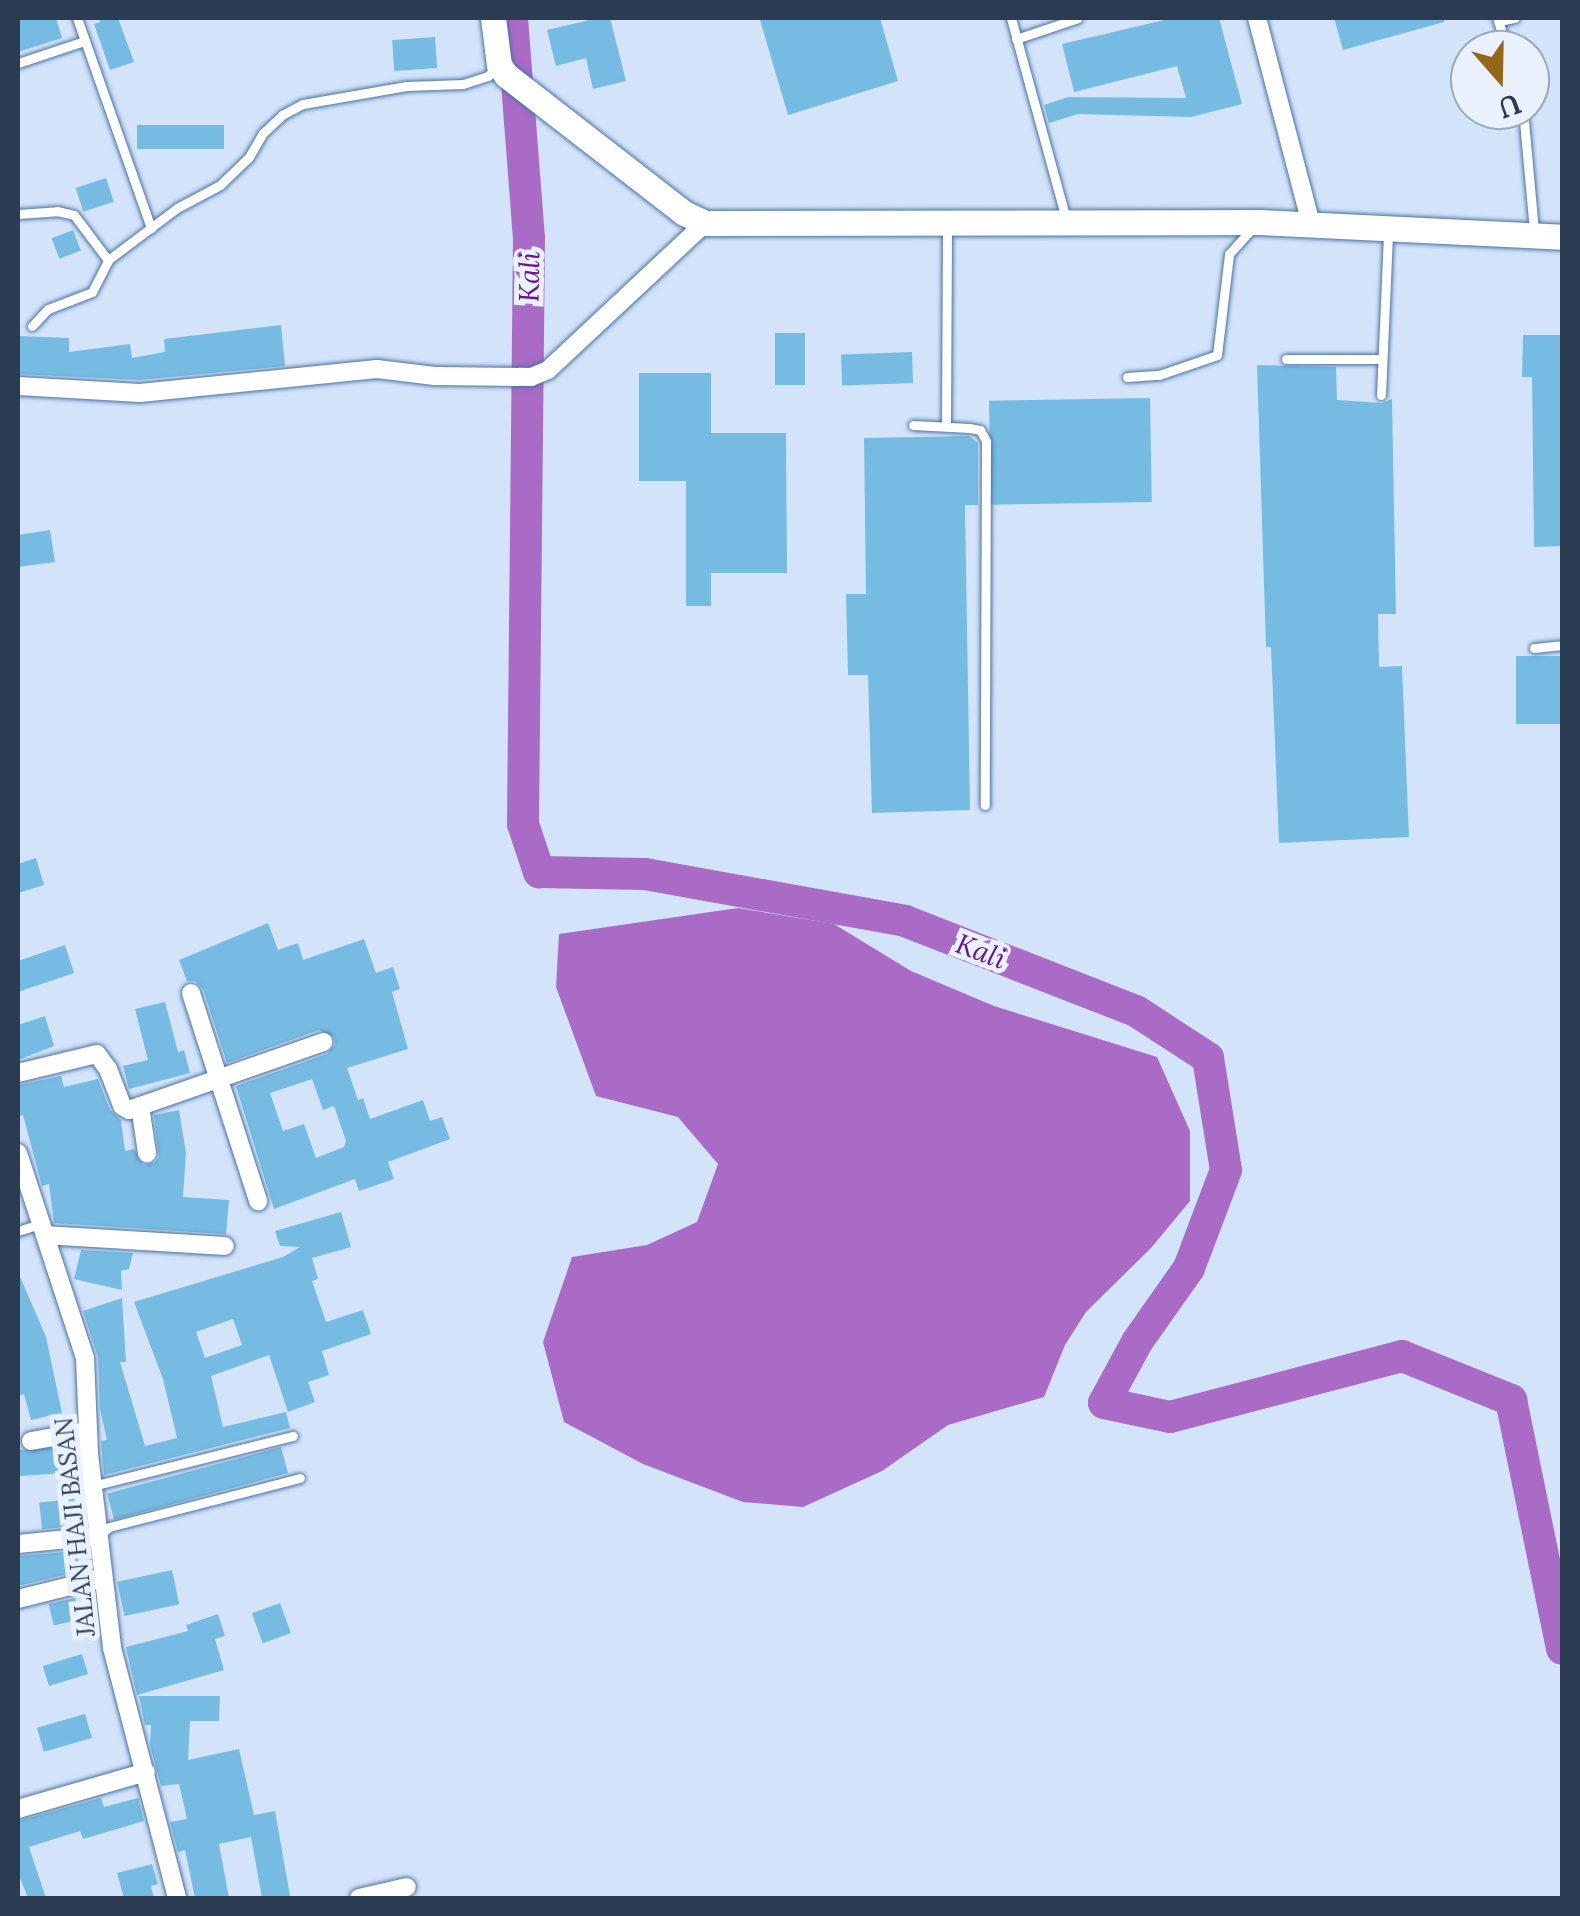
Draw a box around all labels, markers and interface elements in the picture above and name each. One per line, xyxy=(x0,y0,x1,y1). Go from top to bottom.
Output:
north arrow xyxy=(1450,30,1550,130)
text: U xyxy=(1493,86,1526,127)
water label: Kali xyxy=(512,251,546,303)
water label: Kali xyxy=(951,926,1011,976)
street label: JALAN HAJI BASAN xyxy=(49,1416,101,1638)

